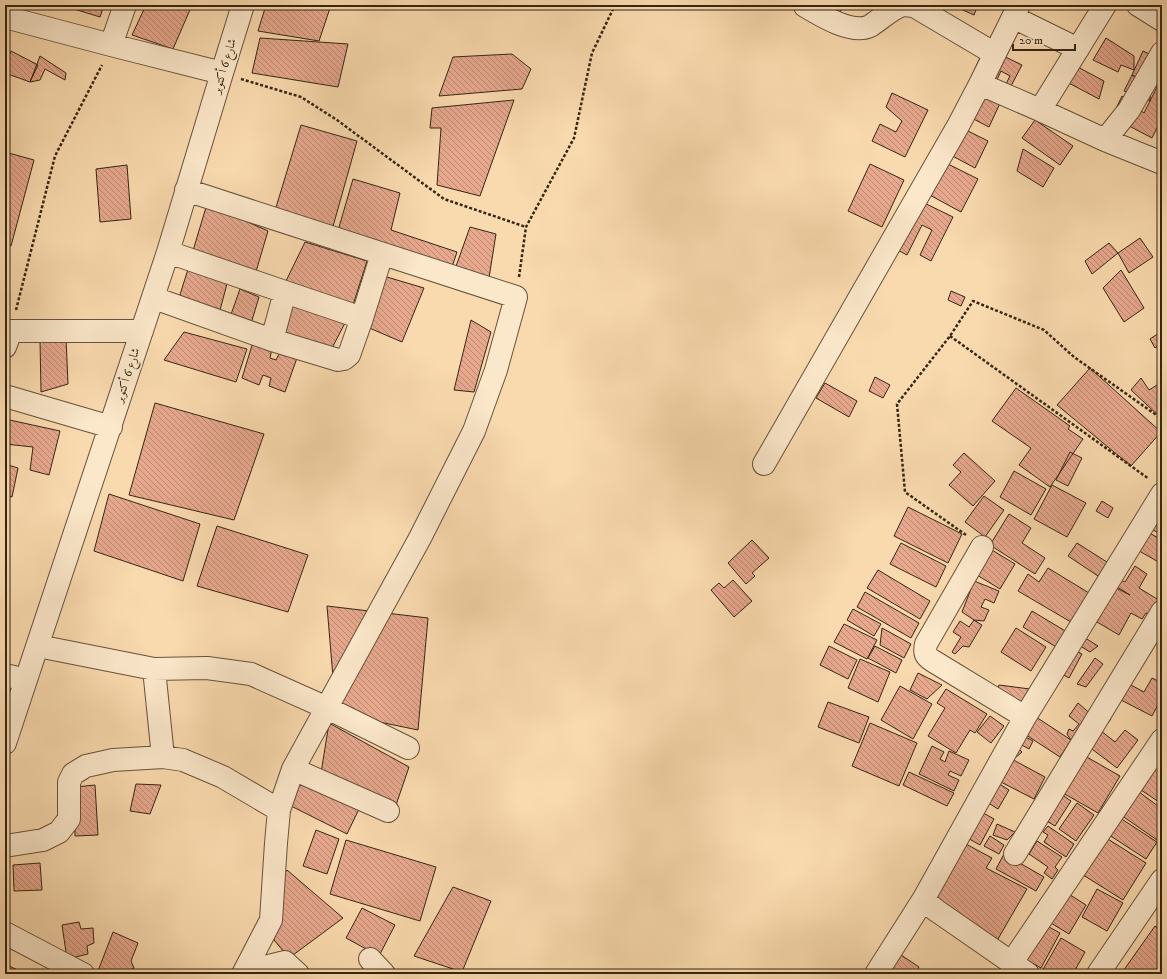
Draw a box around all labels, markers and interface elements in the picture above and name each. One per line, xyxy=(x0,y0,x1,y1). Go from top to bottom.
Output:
scale bar xyxy=(1013,26,1075,52)
text: 20 m xyxy=(1019,33,1043,48)
street label: شارع 6 أكتوبر xyxy=(207,36,243,98)
street label: شارع 6 أكتوبر xyxy=(110,345,146,407)

